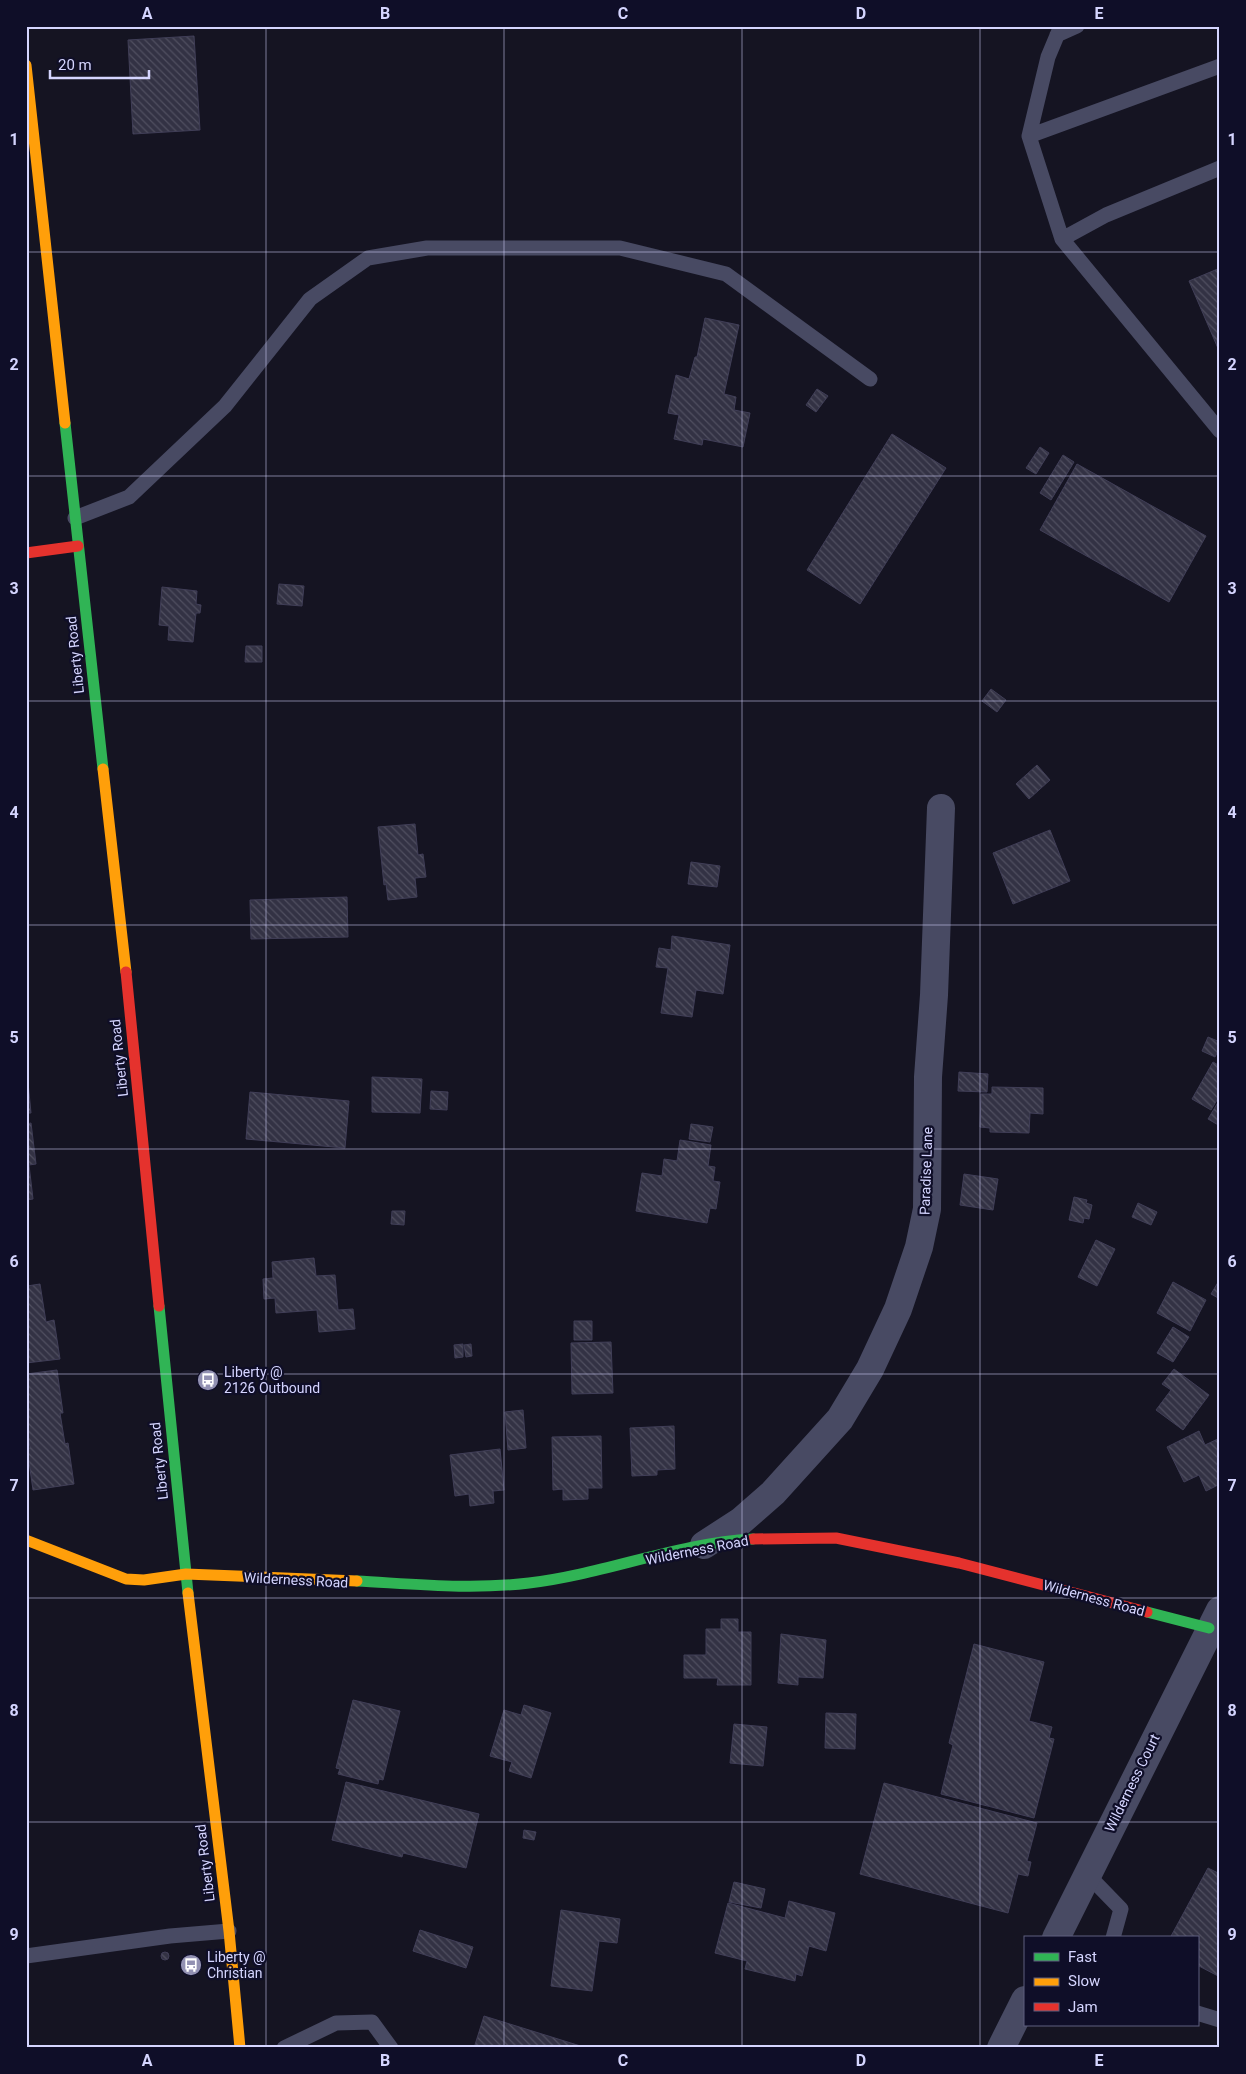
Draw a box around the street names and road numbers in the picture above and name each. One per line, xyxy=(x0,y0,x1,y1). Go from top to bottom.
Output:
street label: Liberty Road xyxy=(63,615,87,695)
street label: Liberty Road xyxy=(107,1018,131,1098)
street label: Paradise Lane xyxy=(916,1127,936,1215)
street label: Liberty Road xyxy=(147,1421,171,1501)
street label: Wilderness Road xyxy=(644,1532,750,1568)
street label: Wilderness Road xyxy=(243,1569,349,1591)
street label: Wilderness Road xyxy=(1041,1577,1147,1619)
street label: Wilderness Court xyxy=(1101,1731,1163,1835)
street label: Liberty Road xyxy=(192,1823,218,1903)

